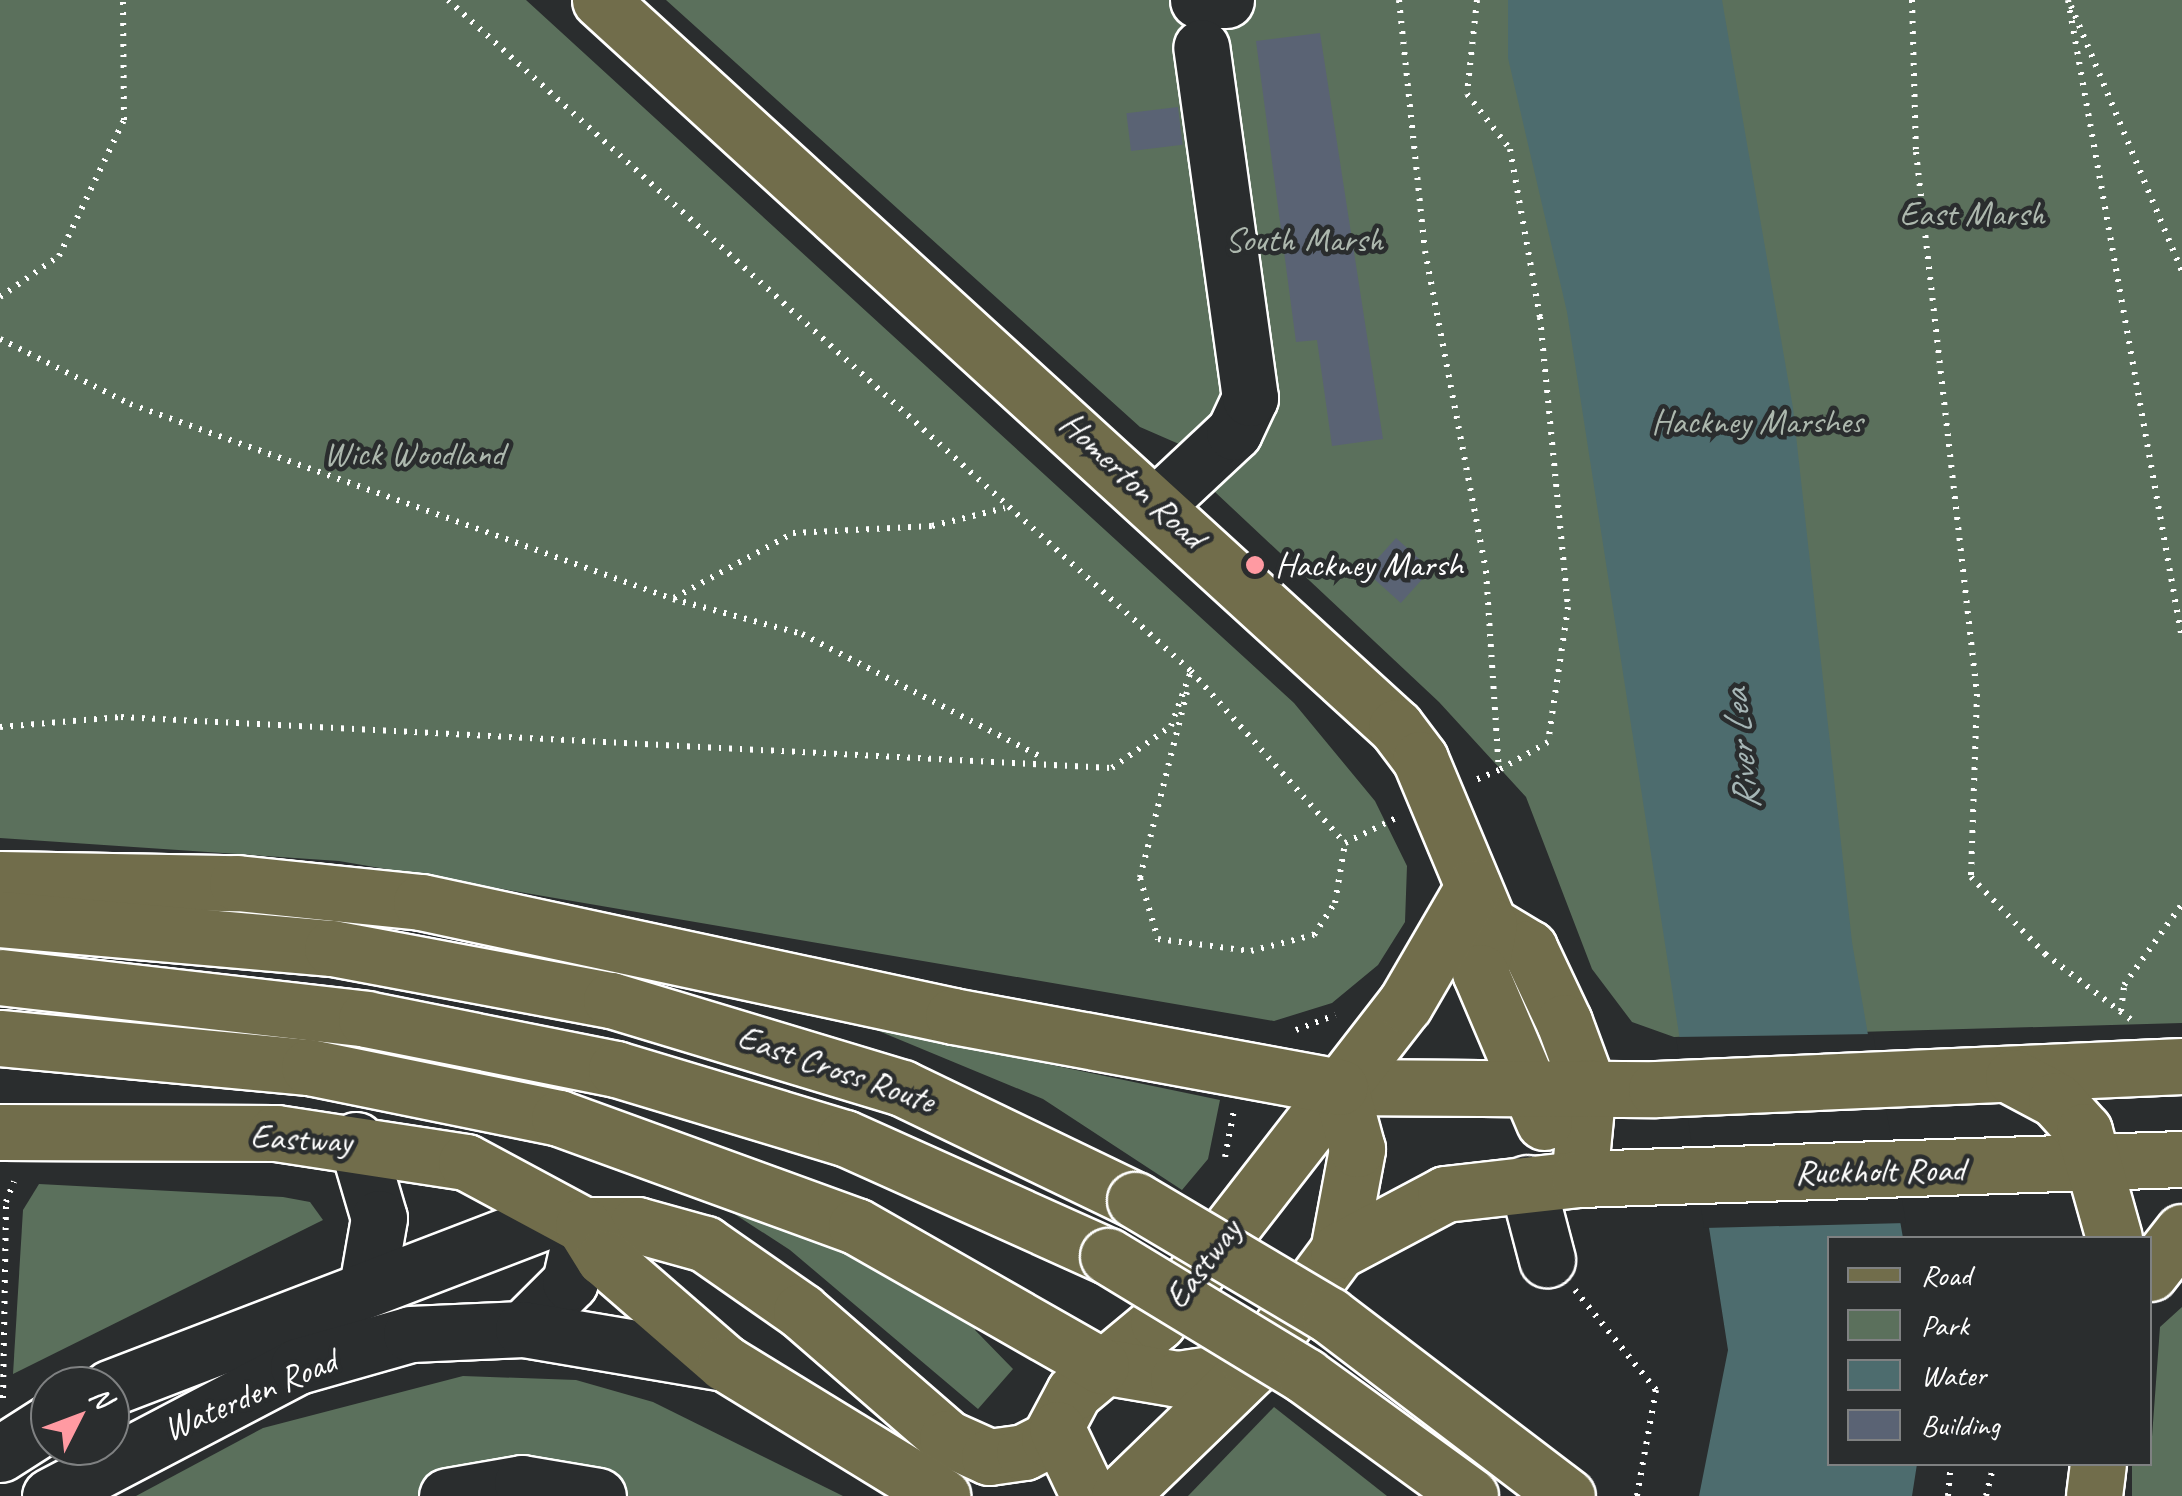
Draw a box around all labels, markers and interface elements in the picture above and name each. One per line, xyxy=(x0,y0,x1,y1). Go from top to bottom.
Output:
park label: East Marsh xyxy=(1899,193,2045,235)
park label: South Marsh xyxy=(1225,219,1383,261)
park label: Hackney Marshes xyxy=(1651,401,1863,443)
street label: Homerton Road xyxy=(1051,402,1213,558)
park label: Wick Woodland xyxy=(324,433,504,475)
place label: Hackney Marsh xyxy=(1275,544,1464,586)
marker: Hackney Marsh xyxy=(1244,554,1266,576)
water label: River Lea xyxy=(1712,688,1770,812)
street label: East Cross Route xyxy=(732,1016,940,1122)
street label: Eastway xyxy=(249,1115,353,1163)
street label: Ruckholt Road xyxy=(1795,1149,1965,1193)
street label: Eastway xyxy=(1156,1211,1250,1317)
legend xyxy=(1827,1236,2152,1466)
text: Road xyxy=(1921,1256,1971,1294)
text: Park xyxy=(1921,1306,1969,1344)
street label: Waterden Road xyxy=(157,1340,343,1450)
text: Water xyxy=(1921,1356,1986,1394)
north arrow xyxy=(30,1366,130,1466)
text: N xyxy=(82,1379,120,1415)
text: Building xyxy=(1921,1406,2000,1444)

